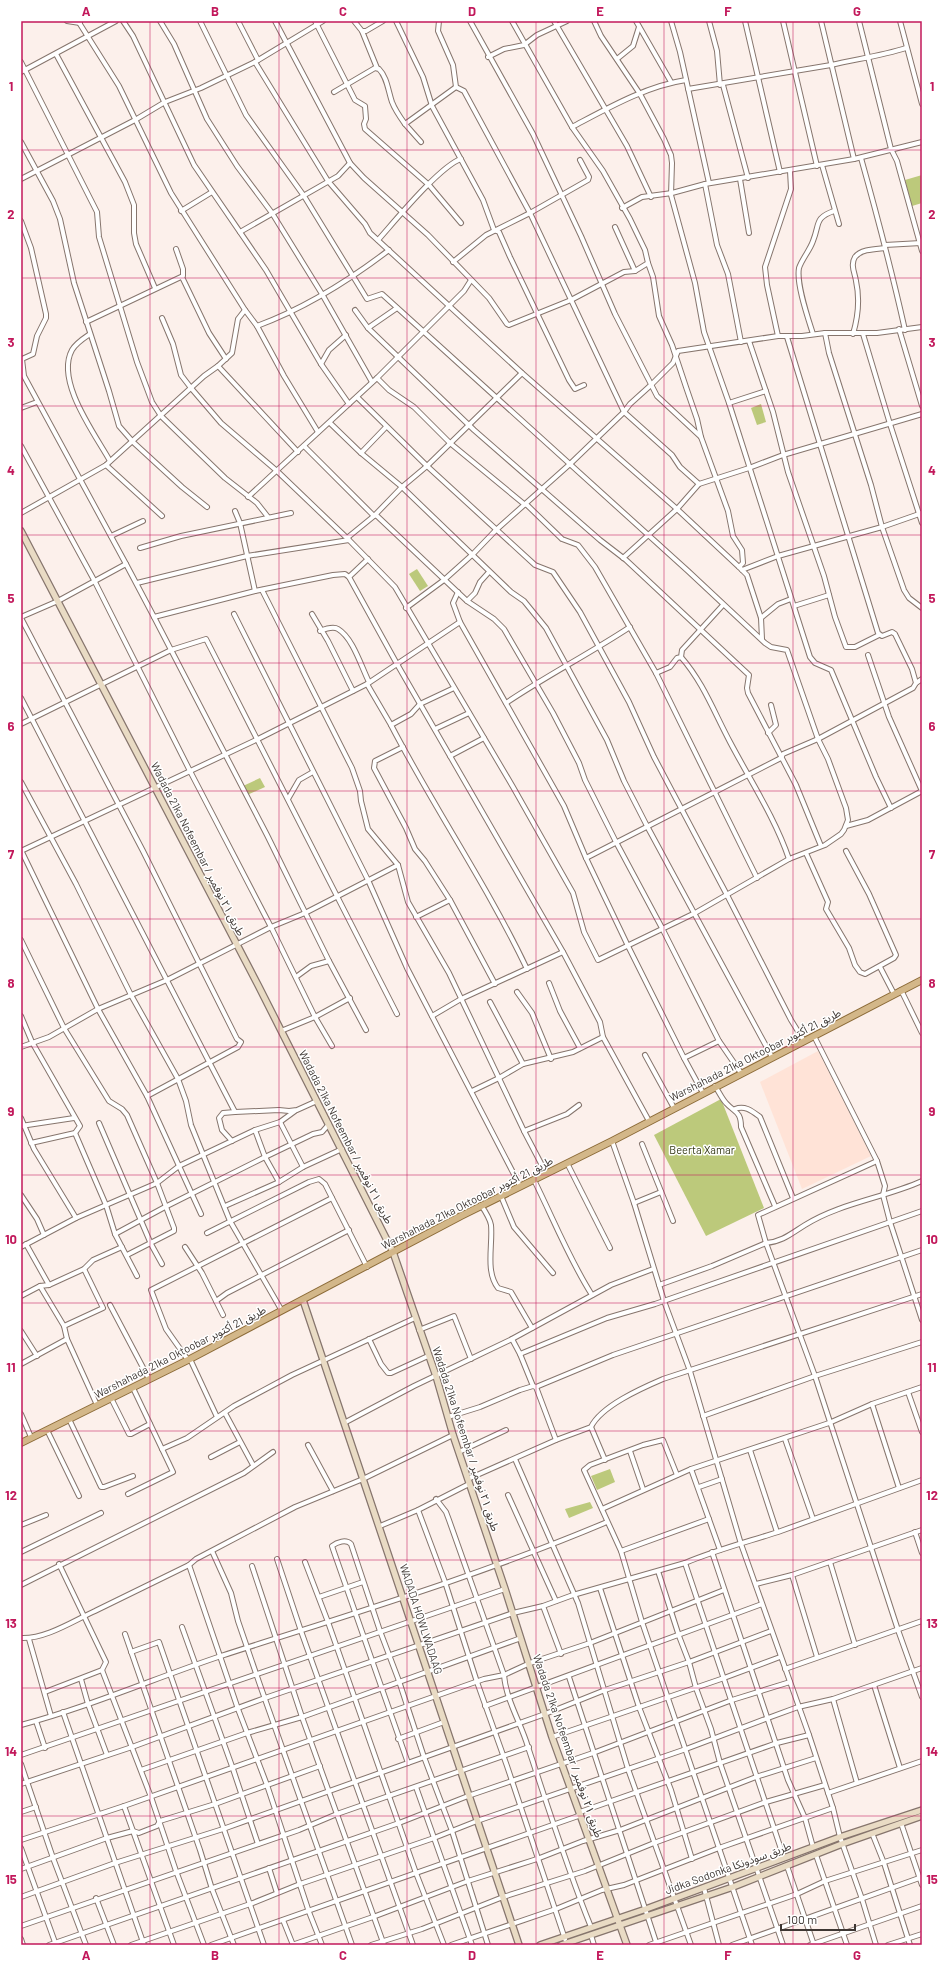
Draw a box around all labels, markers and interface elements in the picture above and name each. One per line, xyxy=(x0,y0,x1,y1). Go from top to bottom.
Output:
text: A xyxy=(82,3,91,19)
text: B xyxy=(211,3,219,19)
text: C xyxy=(339,3,347,19)
text: D xyxy=(468,3,476,19)
text: E xyxy=(596,3,604,19)
text: F xyxy=(724,3,732,19)
text: G xyxy=(853,3,861,19)
text: 1 xyxy=(9,78,13,94)
text: 1 xyxy=(930,78,934,94)
text: 2 xyxy=(7,206,15,222)
text: 2 xyxy=(928,206,936,222)
text: 3 xyxy=(7,334,15,350)
text: 3 xyxy=(928,334,936,350)
text: 4 xyxy=(7,462,15,478)
text: 4 xyxy=(928,462,936,478)
text: 5 xyxy=(7,590,15,606)
text: 5 xyxy=(928,590,936,606)
text: 6 xyxy=(8,718,15,734)
text: 6 xyxy=(929,718,936,734)
street label: Wadada 21ka Nofeembar / طريق ٢١ نوفمبر xyxy=(148,760,248,938)
text: 7 xyxy=(8,846,15,862)
text: 7 xyxy=(929,846,936,862)
text: 8 xyxy=(7,975,15,991)
text: 8 xyxy=(928,975,936,991)
street label: Warshahada 21ka Oktoobar طريق 21 أكتوبر xyxy=(667,1005,843,1105)
street label: Wadada 21ka Nofeembar / طريق ٢١ نوفمبر xyxy=(296,1048,396,1226)
text: 9 xyxy=(8,1103,15,1119)
text: 9 xyxy=(929,1103,936,1119)
park label: Beerta Xamar xyxy=(669,1143,735,1156)
street label: Warshahada 21ka Oktoobar طريق 21 أكتوبر xyxy=(379,1153,555,1253)
text: 10 xyxy=(5,1231,17,1247)
text: 10 xyxy=(926,1231,938,1247)
street label: Warshahada 21ka Oktoobar طريق 21 أكتوبر xyxy=(92,1302,268,1402)
street label: Wadada 21ka Nofeembar / طريق ٢١ نوفمبر xyxy=(429,1345,503,1533)
text: 11 xyxy=(6,1359,16,1375)
text: 11 xyxy=(927,1359,937,1375)
text: 12 xyxy=(5,1487,17,1503)
text: 12 xyxy=(926,1487,938,1503)
street label: WADADA HOWLWADAAG xyxy=(397,1562,445,1676)
text: 13 xyxy=(5,1615,17,1631)
text: 13 xyxy=(926,1615,938,1631)
street label: Wadada 21ka Nofeembar / طريق ٢١ نوفمبر xyxy=(530,1652,606,1840)
text: 14 xyxy=(5,1743,17,1759)
text: 14 xyxy=(926,1743,938,1759)
street label: Jidka Sodonka طريق سودونكا xyxy=(663,1839,793,1897)
text: 15 xyxy=(5,1871,17,1887)
text: 15 xyxy=(926,1871,938,1887)
scale bar xyxy=(781,1906,855,1932)
text: 100 m xyxy=(787,1912,817,1926)
text: A xyxy=(82,1947,91,1963)
text: B xyxy=(211,1947,219,1963)
text: C xyxy=(339,1947,347,1963)
text: D xyxy=(468,1947,476,1963)
text: E xyxy=(596,1947,604,1963)
text: F xyxy=(724,1947,732,1963)
text: G xyxy=(853,1947,861,1963)

